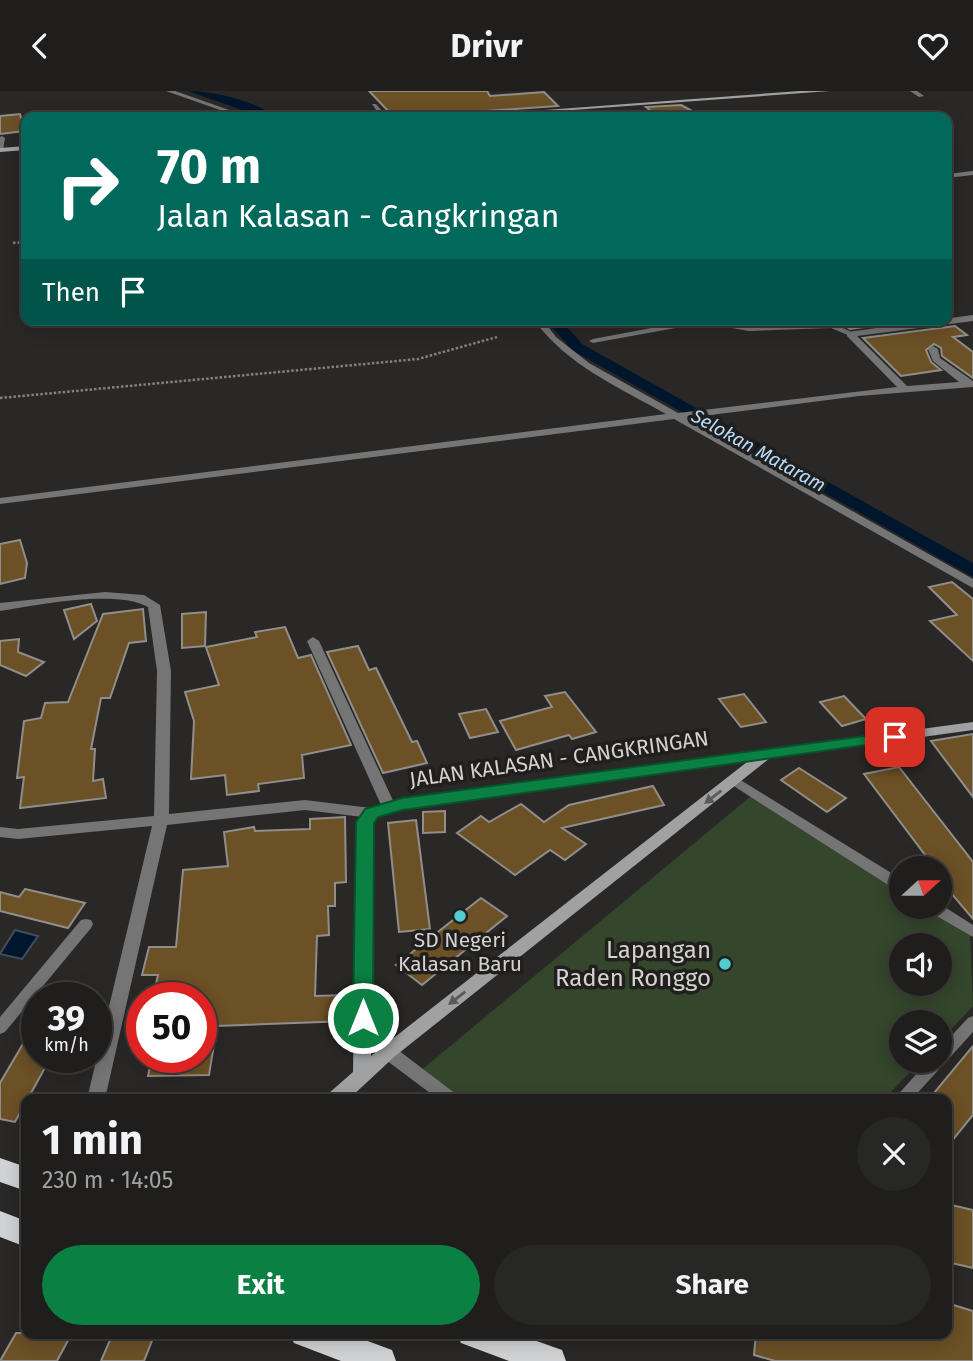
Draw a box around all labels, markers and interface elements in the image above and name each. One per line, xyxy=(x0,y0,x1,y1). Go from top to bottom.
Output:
icon: back xyxy=(21,27,59,65)
text: Drivr xyxy=(451,27,522,65)
icon: heart xyxy=(914,27,952,65)
text: 70 m xyxy=(157,137,261,196)
icon: right xyxy=(42,140,133,231)
text: Jalan Kalasan - Cangkringan xyxy=(157,197,559,235)
icon: arrive xyxy=(114,273,152,311)
text: Then xyxy=(42,277,100,308)
water label: Selokan Mataram xyxy=(687,404,830,497)
pin xyxy=(865,707,925,767)
icon: arrive xyxy=(876,718,914,756)
street label: JALAN KALASAN - CANGKRINGAN xyxy=(408,725,710,793)
one-way arrow xyxy=(704,789,722,804)
north arrow xyxy=(889,856,952,919)
map controls xyxy=(889,856,952,1073)
marker: SD Negeri Kalasan Baru xyxy=(452,908,468,924)
place label: SD Negeri Kalasan Baru xyxy=(398,927,522,977)
button: sound xyxy=(889,933,952,996)
place label: Lapangan Raden Ronggo xyxy=(555,936,711,992)
marker: Lapangan Raden Ronggo xyxy=(717,956,733,972)
position arrow xyxy=(326,981,400,1055)
speed limit sign: 50 xyxy=(126,982,217,1073)
one-way arrow xyxy=(448,990,465,1005)
text: 39 xyxy=(48,997,85,1039)
button: layers xyxy=(889,1010,952,1073)
text: km/h xyxy=(44,1034,89,1056)
text: 1 min xyxy=(42,1115,143,1165)
button: close xyxy=(857,1117,931,1191)
text: 230 m · 14:05 xyxy=(42,1166,173,1194)
button: Exit xyxy=(42,1245,480,1325)
button: Share xyxy=(494,1245,931,1325)

